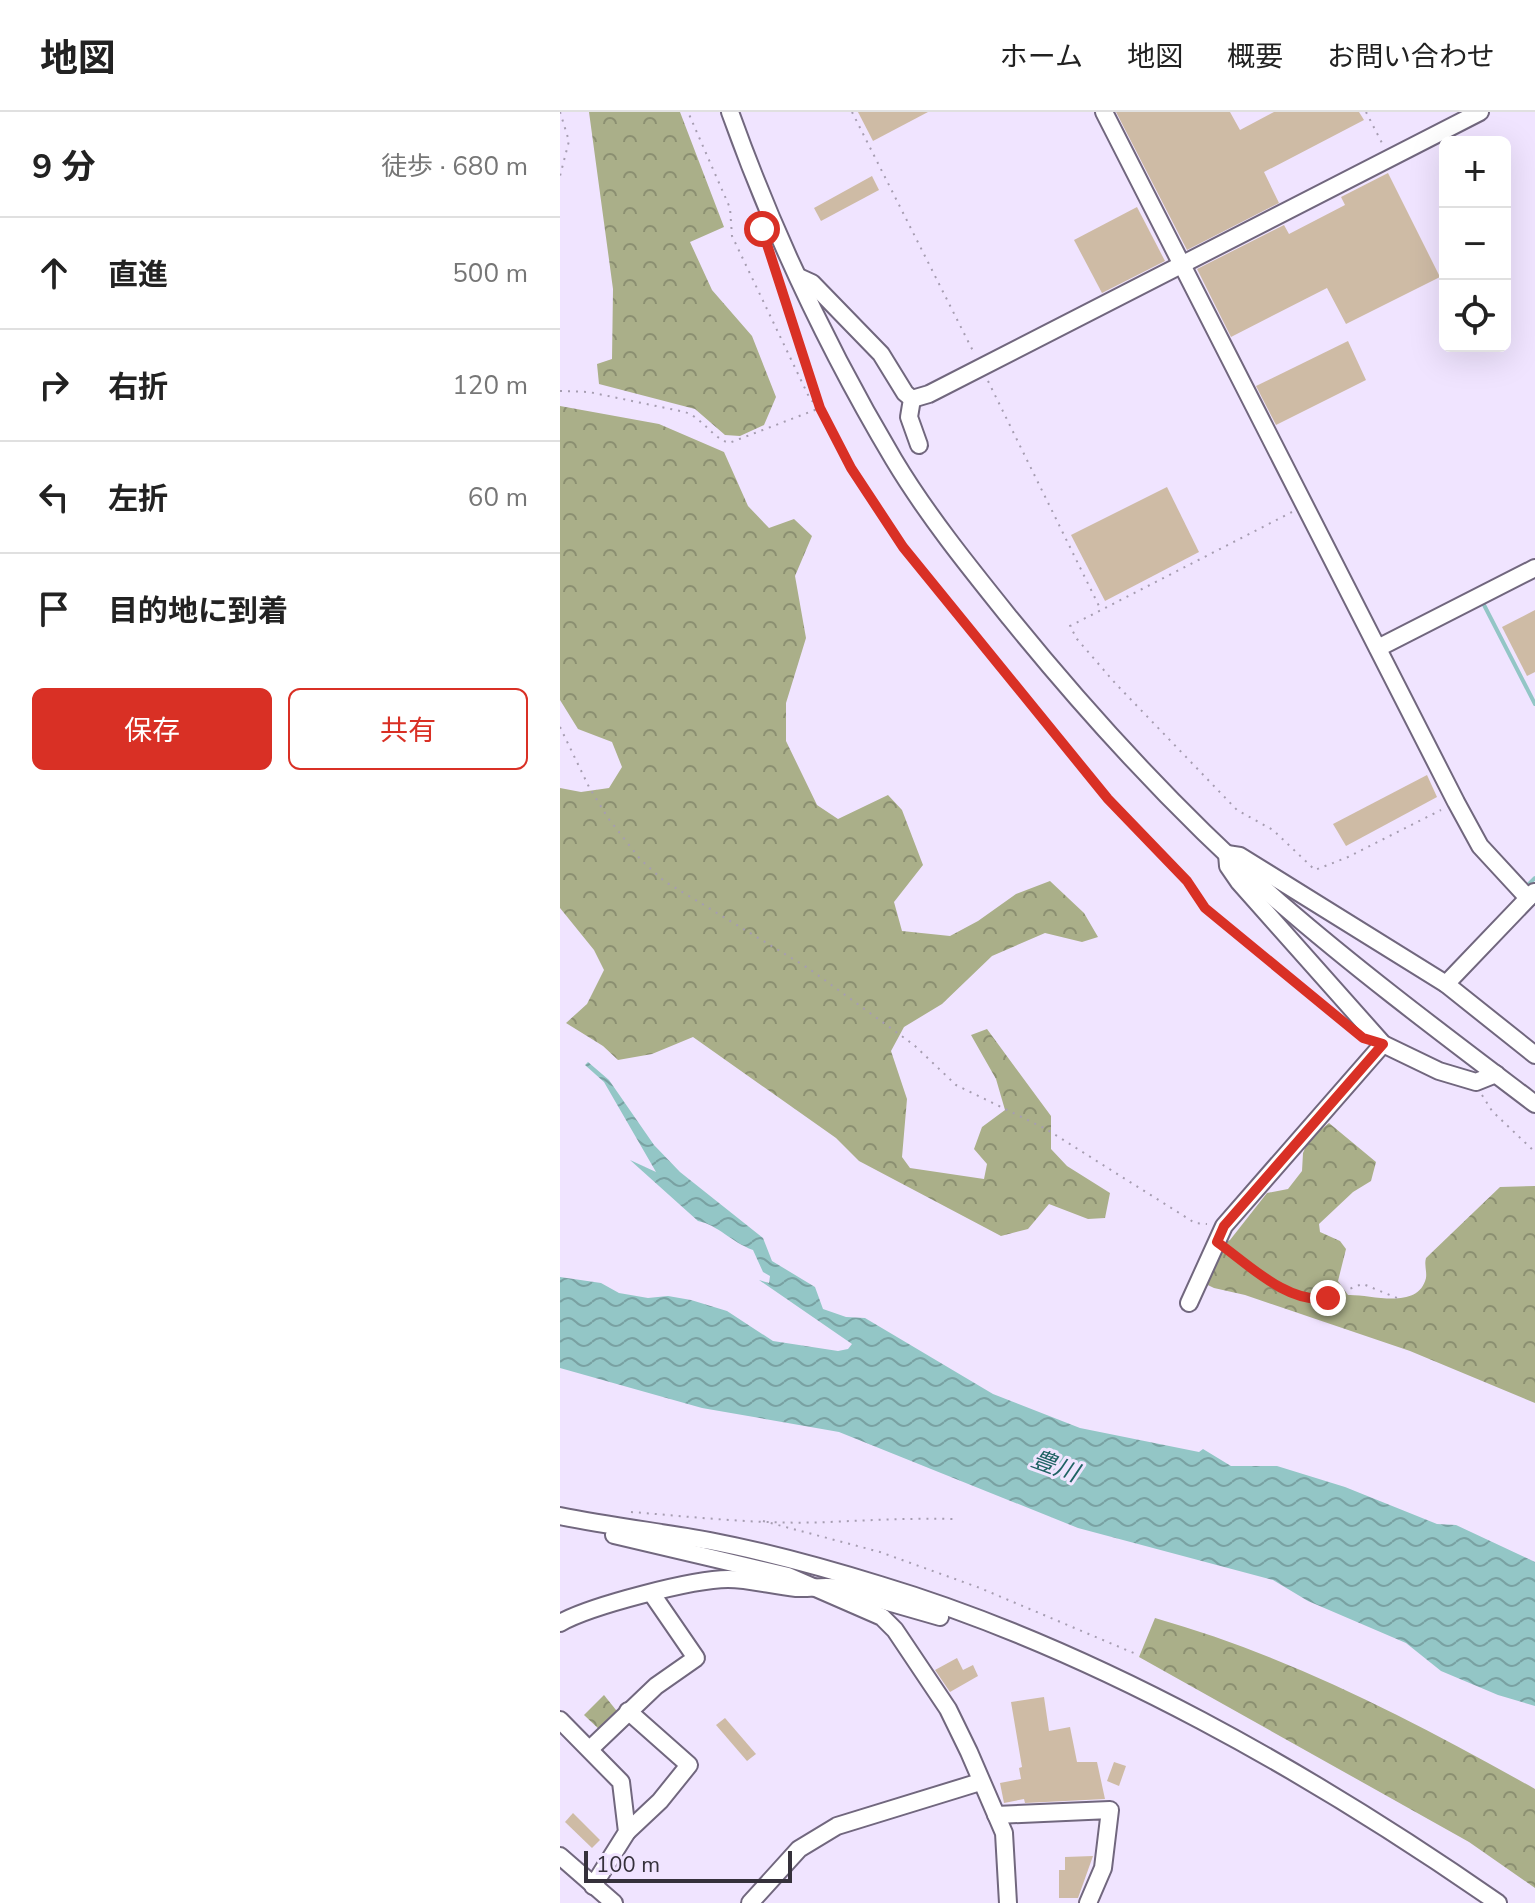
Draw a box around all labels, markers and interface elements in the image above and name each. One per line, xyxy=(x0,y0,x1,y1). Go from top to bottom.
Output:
text: 地図 xyxy=(40,33,116,84)
text: ホーム xyxy=(1000,38,1083,76)
text: 地図 xyxy=(1127,38,1183,76)
text: 概要 xyxy=(1227,38,1283,76)
text: お問い合わせ xyxy=(1327,38,1495,76)
map controls xyxy=(1439,136,1511,352)
button: + xyxy=(1439,136,1511,208)
text: 9 分 xyxy=(32,144,96,190)
text: 徒歩 · 680 m xyxy=(381,149,528,184)
button: − xyxy=(1439,208,1511,280)
route start xyxy=(744,211,780,247)
icon: ahead xyxy=(32,251,76,295)
text: 直進 xyxy=(108,255,168,296)
text: 500 m xyxy=(452,256,528,291)
button: locate xyxy=(1439,280,1511,352)
icon: right xyxy=(32,363,76,407)
text: 右折 xyxy=(108,367,168,408)
text: 120 m xyxy=(452,368,528,403)
icon: left xyxy=(32,475,76,519)
text: 左折 xyxy=(108,479,168,520)
text: 60 m xyxy=(468,480,528,515)
icon: arrive xyxy=(32,587,76,631)
text: 目的地に到着 xyxy=(108,591,288,632)
button: 保存 xyxy=(32,688,272,770)
button: 共有 xyxy=(288,688,528,770)
route end xyxy=(1310,1280,1346,1316)
water label: 豊川 xyxy=(1027,1443,1086,1490)
scale bar xyxy=(584,1847,792,1883)
text: 100 m xyxy=(596,1850,660,1880)

